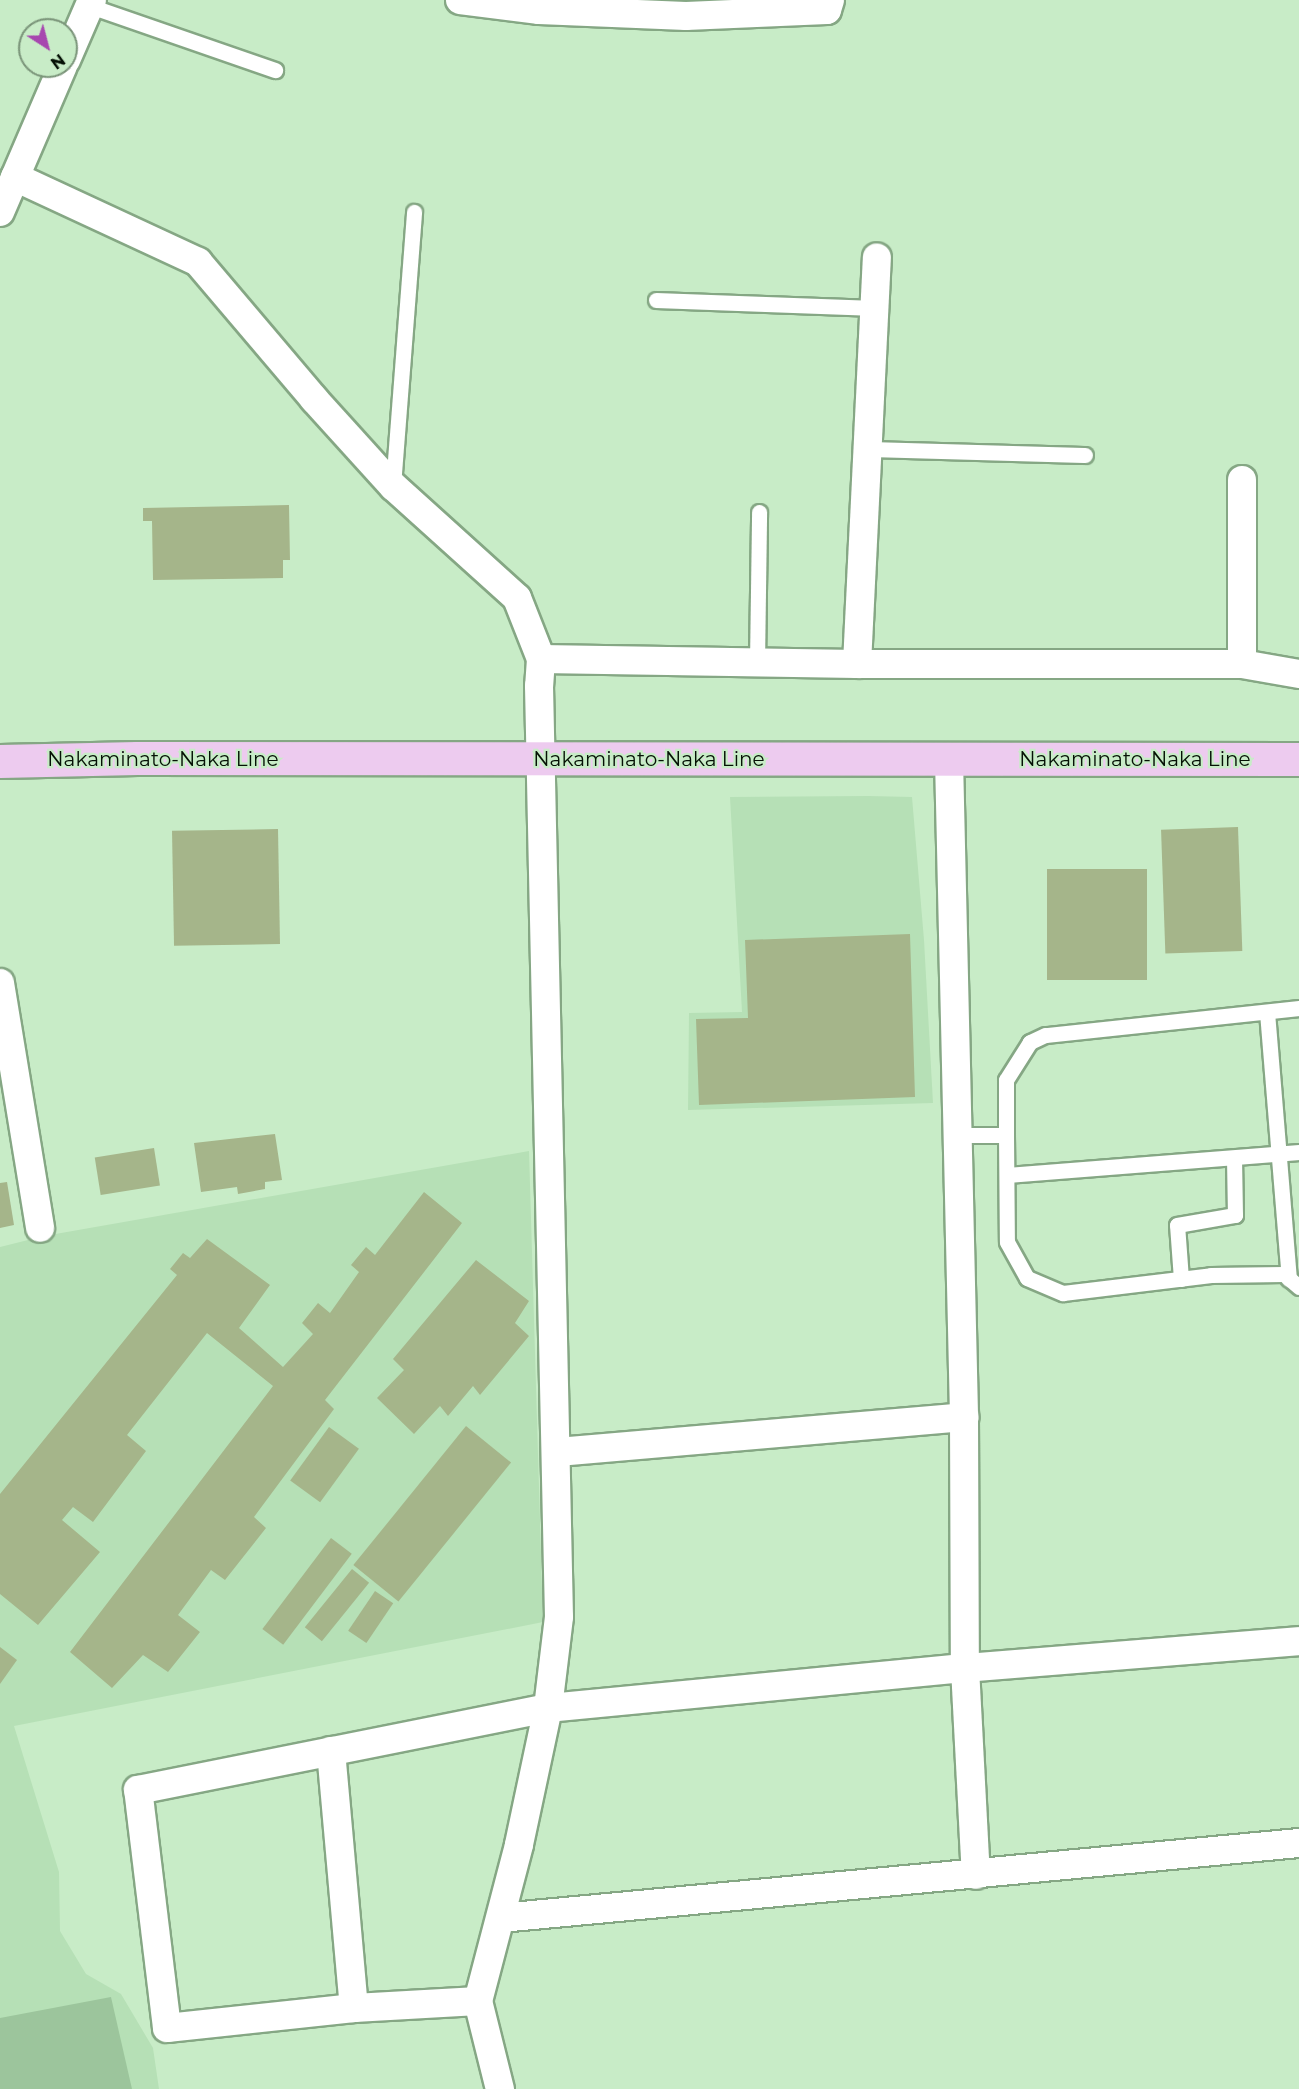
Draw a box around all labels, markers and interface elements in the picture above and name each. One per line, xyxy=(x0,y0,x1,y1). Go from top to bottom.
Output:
north arrow xyxy=(18,18,78,78)
text: N xyxy=(47,50,69,73)
street label: Nakaminato-Naka Line xyxy=(47,747,279,771)
street label: Nakaminato-Naka Line xyxy=(533,747,765,771)
street label: Nakaminato-Naka Line xyxy=(1019,747,1251,771)

